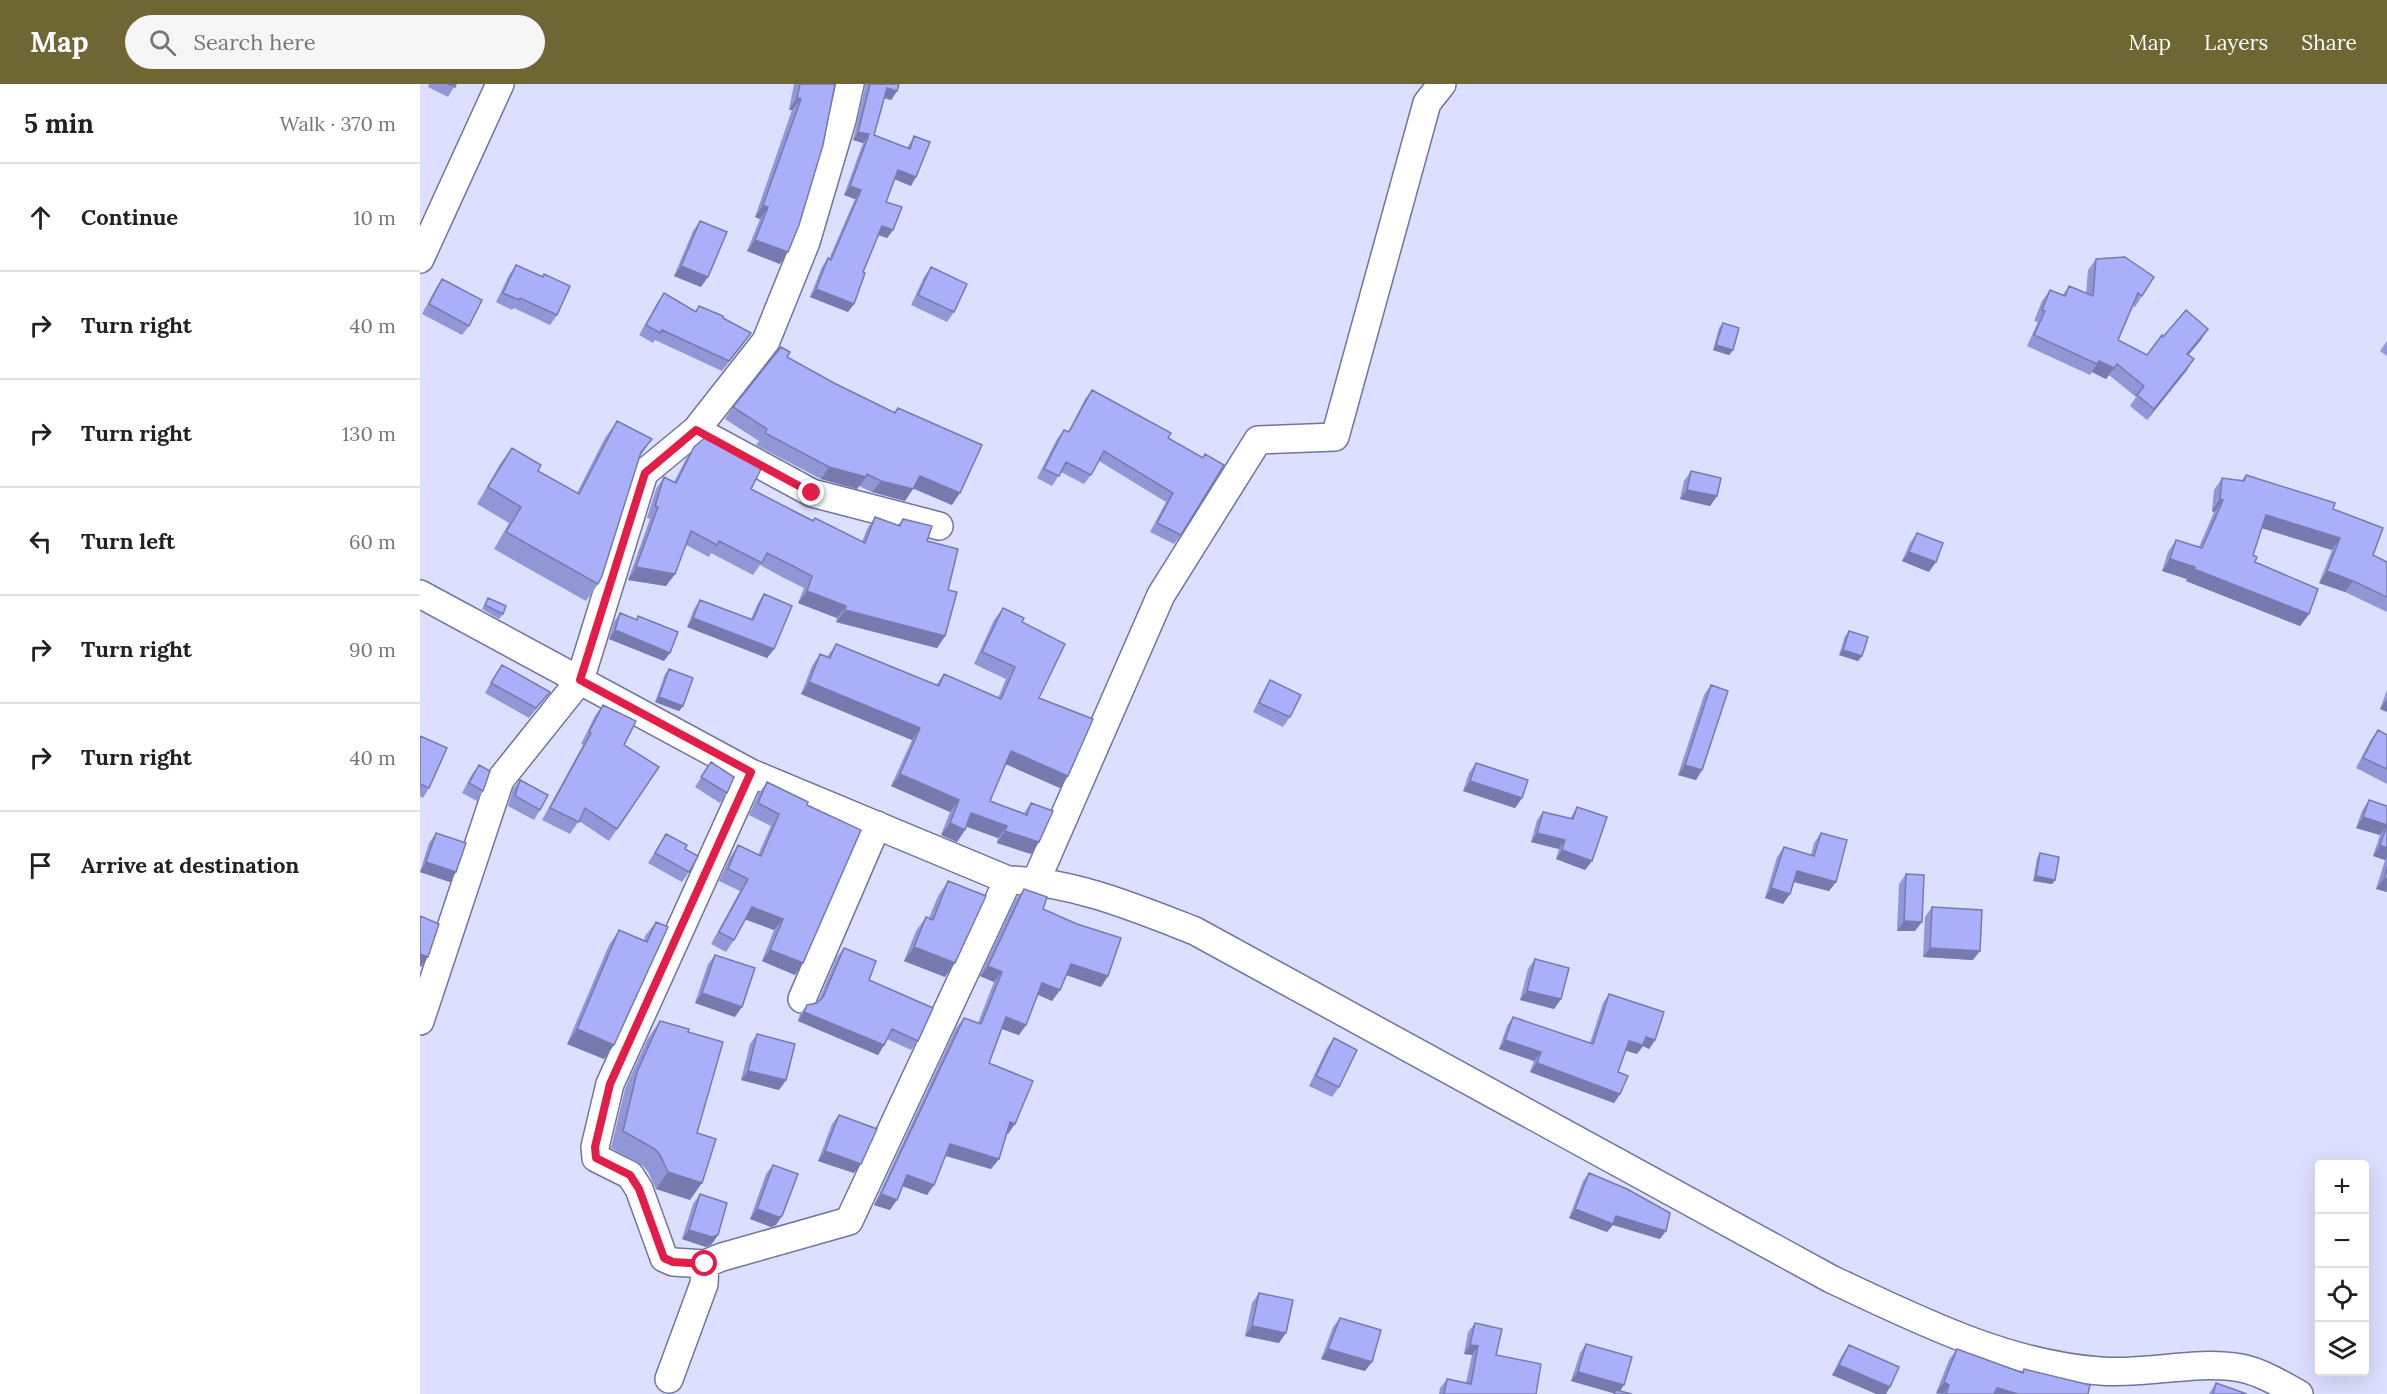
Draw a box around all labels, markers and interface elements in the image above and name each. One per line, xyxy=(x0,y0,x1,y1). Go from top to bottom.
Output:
search box xyxy=(125,15,545,69)
text: Map xyxy=(30,24,89,60)
icon: search xyxy=(146,26,179,59)
text: Search here xyxy=(194,28,316,56)
text: Map xyxy=(2128,29,2171,56)
text: Layers xyxy=(2204,29,2268,56)
text: Share xyxy=(2301,29,2357,56)
text: 5 min xyxy=(24,107,94,140)
text: Walk · 370 m xyxy=(279,111,396,136)
icon: ahead xyxy=(24,201,57,234)
text: Continue xyxy=(81,203,178,231)
text: 10 m xyxy=(353,205,396,230)
icon: right xyxy=(24,309,57,342)
text: Turn right xyxy=(81,311,192,339)
text: 40 m xyxy=(350,313,396,338)
icon: right xyxy=(24,417,57,450)
text: Turn right xyxy=(81,419,192,447)
text: 130 m xyxy=(342,421,396,446)
route end xyxy=(798,479,824,505)
icon: left xyxy=(24,525,57,558)
text: Turn left xyxy=(81,527,175,555)
text: 60 m xyxy=(349,529,396,554)
icon: right xyxy=(24,633,57,666)
text: Turn right xyxy=(81,635,192,663)
text: 90 m xyxy=(349,637,396,662)
icon: right xyxy=(24,741,57,774)
text: Turn right xyxy=(81,743,192,771)
text: 40 m xyxy=(350,745,396,770)
icon: arrive xyxy=(24,849,57,882)
text: Arrive at destination xyxy=(81,851,299,879)
map controls xyxy=(2315,1160,2369,1376)
button: + xyxy=(2315,1160,2369,1214)
button: − xyxy=(2315,1214,2369,1268)
route start xyxy=(691,1250,717,1276)
button: locate xyxy=(2315,1268,2369,1322)
button: layers xyxy=(2315,1322,2369,1376)

